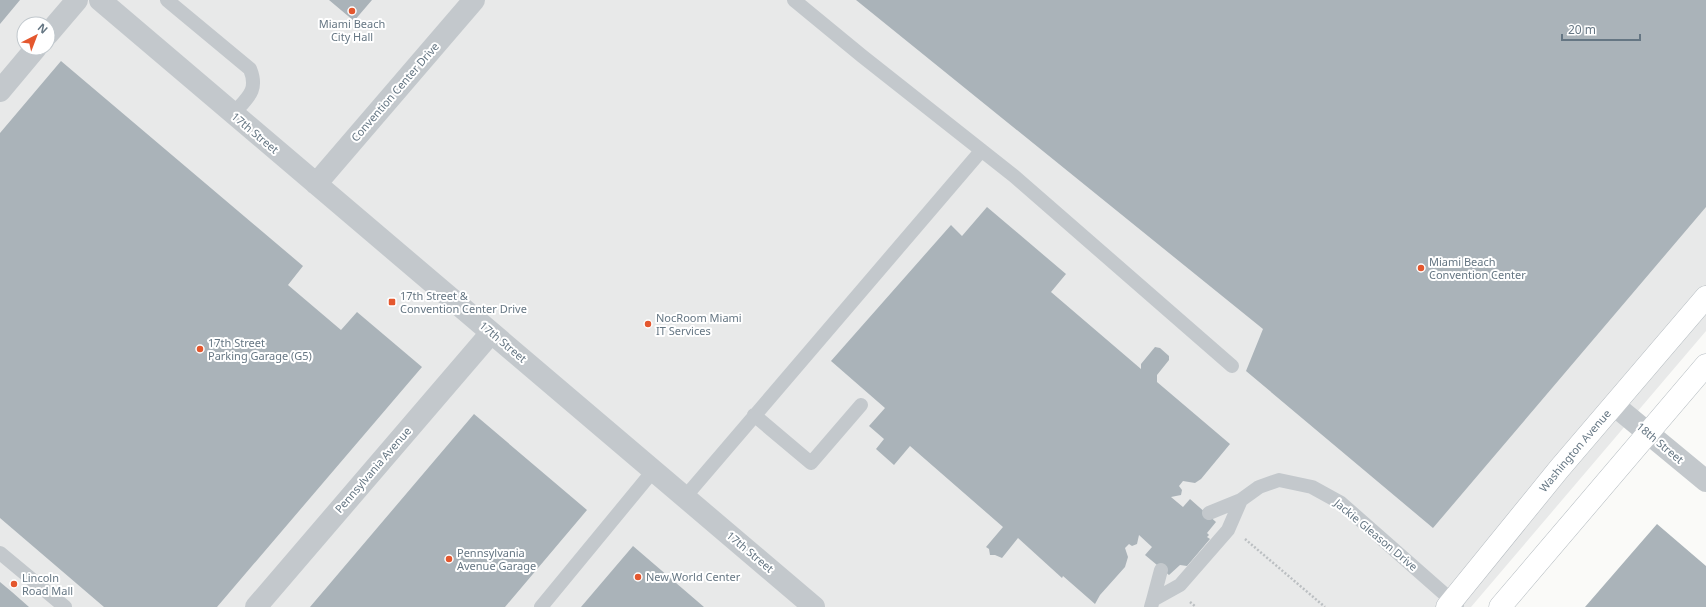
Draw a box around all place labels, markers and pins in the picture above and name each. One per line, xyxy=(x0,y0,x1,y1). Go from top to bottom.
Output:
marker: Miami Beach City Hall xyxy=(347,6,357,16)
place label: Miami Beach City Hall xyxy=(319,16,385,44)
place label: Miami Beach Convention Center xyxy=(1429,254,1526,282)
marker: Miami Beach Convention Center xyxy=(1416,263,1426,273)
place label: 17th Street & Convention Center Drive xyxy=(400,288,527,316)
marker: 17th Street & Convention Center Drive xyxy=(387,297,397,307)
place label: NocRoom Miami IT Services xyxy=(656,310,742,338)
marker: NocRoom Miami IT Services xyxy=(643,319,653,329)
place label: 17th Street Parking Garage (G5) xyxy=(208,335,312,363)
marker: 17th Street Parking Garage (G5) xyxy=(195,344,205,354)
place label: Pennsylvania Avenue Garage xyxy=(457,545,536,573)
marker: Pennsylvania Avenue Garage xyxy=(444,554,454,564)
place label: New World Center xyxy=(646,569,741,584)
place label: Lincoln Road Mall xyxy=(22,570,73,598)
marker: New World Center xyxy=(633,572,643,582)
marker: Lincoln Road Mall xyxy=(9,579,19,589)

